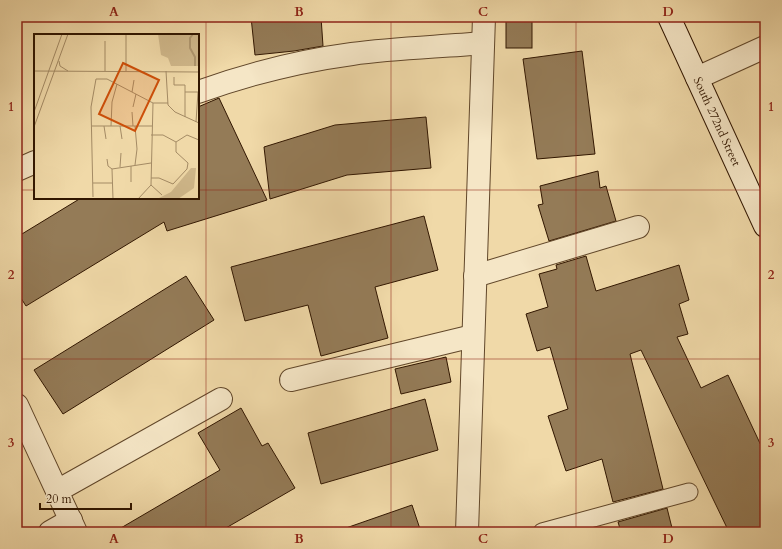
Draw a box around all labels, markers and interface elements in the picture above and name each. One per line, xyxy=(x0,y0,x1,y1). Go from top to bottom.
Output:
text: A xyxy=(109,3,119,21)
text: B xyxy=(294,3,304,21)
text: C xyxy=(478,3,488,21)
text: D xyxy=(662,3,674,21)
inset map xyxy=(34,34,199,199)
street label: South 272nd Street xyxy=(690,74,745,169)
text: 1 xyxy=(8,98,14,116)
text: 1 xyxy=(768,98,774,116)
text: 2 xyxy=(8,266,15,284)
text: 2 xyxy=(768,266,775,284)
text: 3 xyxy=(8,434,15,452)
text: 3 xyxy=(768,434,775,452)
scale bar xyxy=(40,485,131,511)
text: 20 m xyxy=(46,491,73,507)
text: A xyxy=(109,530,119,548)
text: B xyxy=(294,530,304,548)
text: C xyxy=(478,530,488,548)
text: D xyxy=(662,530,674,548)

